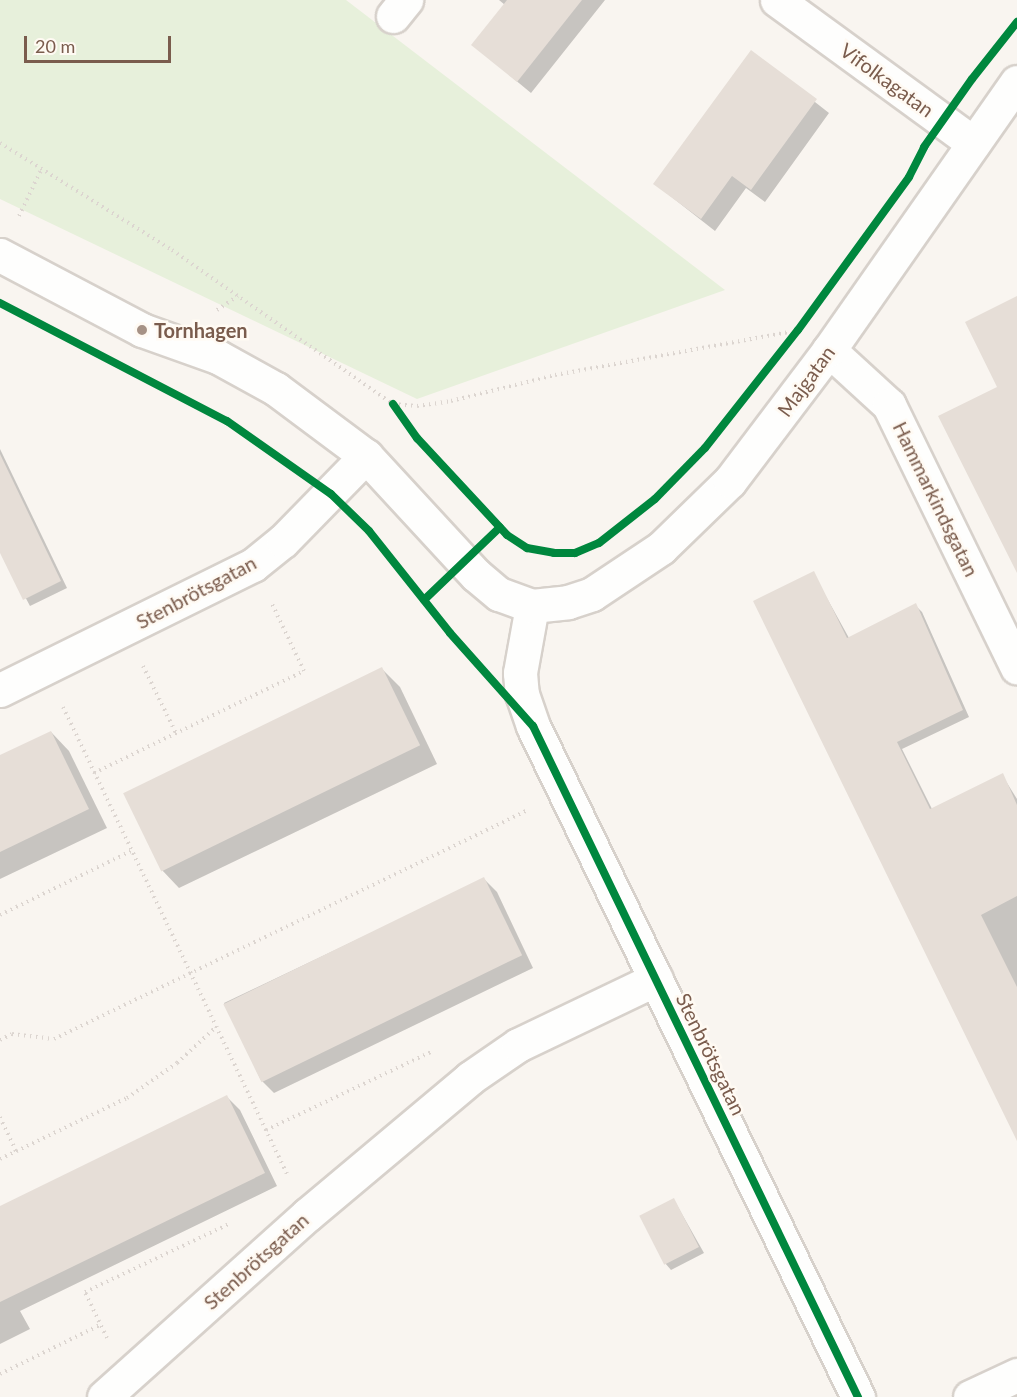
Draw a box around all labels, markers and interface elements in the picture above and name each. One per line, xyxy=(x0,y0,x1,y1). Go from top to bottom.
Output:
scale bar xyxy=(27,24,174,62)
text: 20 m xyxy=(35,35,75,57)
street label: Vifolkagatan xyxy=(836,38,938,122)
place label: Tornhagen xyxy=(154,318,248,342)
marker: Tornhagen xyxy=(135,323,149,337)
street label: Majgatan xyxy=(772,341,840,421)
street label: Hammarkindsgatan xyxy=(888,418,984,580)
street label: Stenbrötsgatan xyxy=(132,550,260,634)
street label: Stenbrötsgatan xyxy=(671,989,751,1119)
street label: Stenbrötsgatan xyxy=(199,1208,313,1314)

